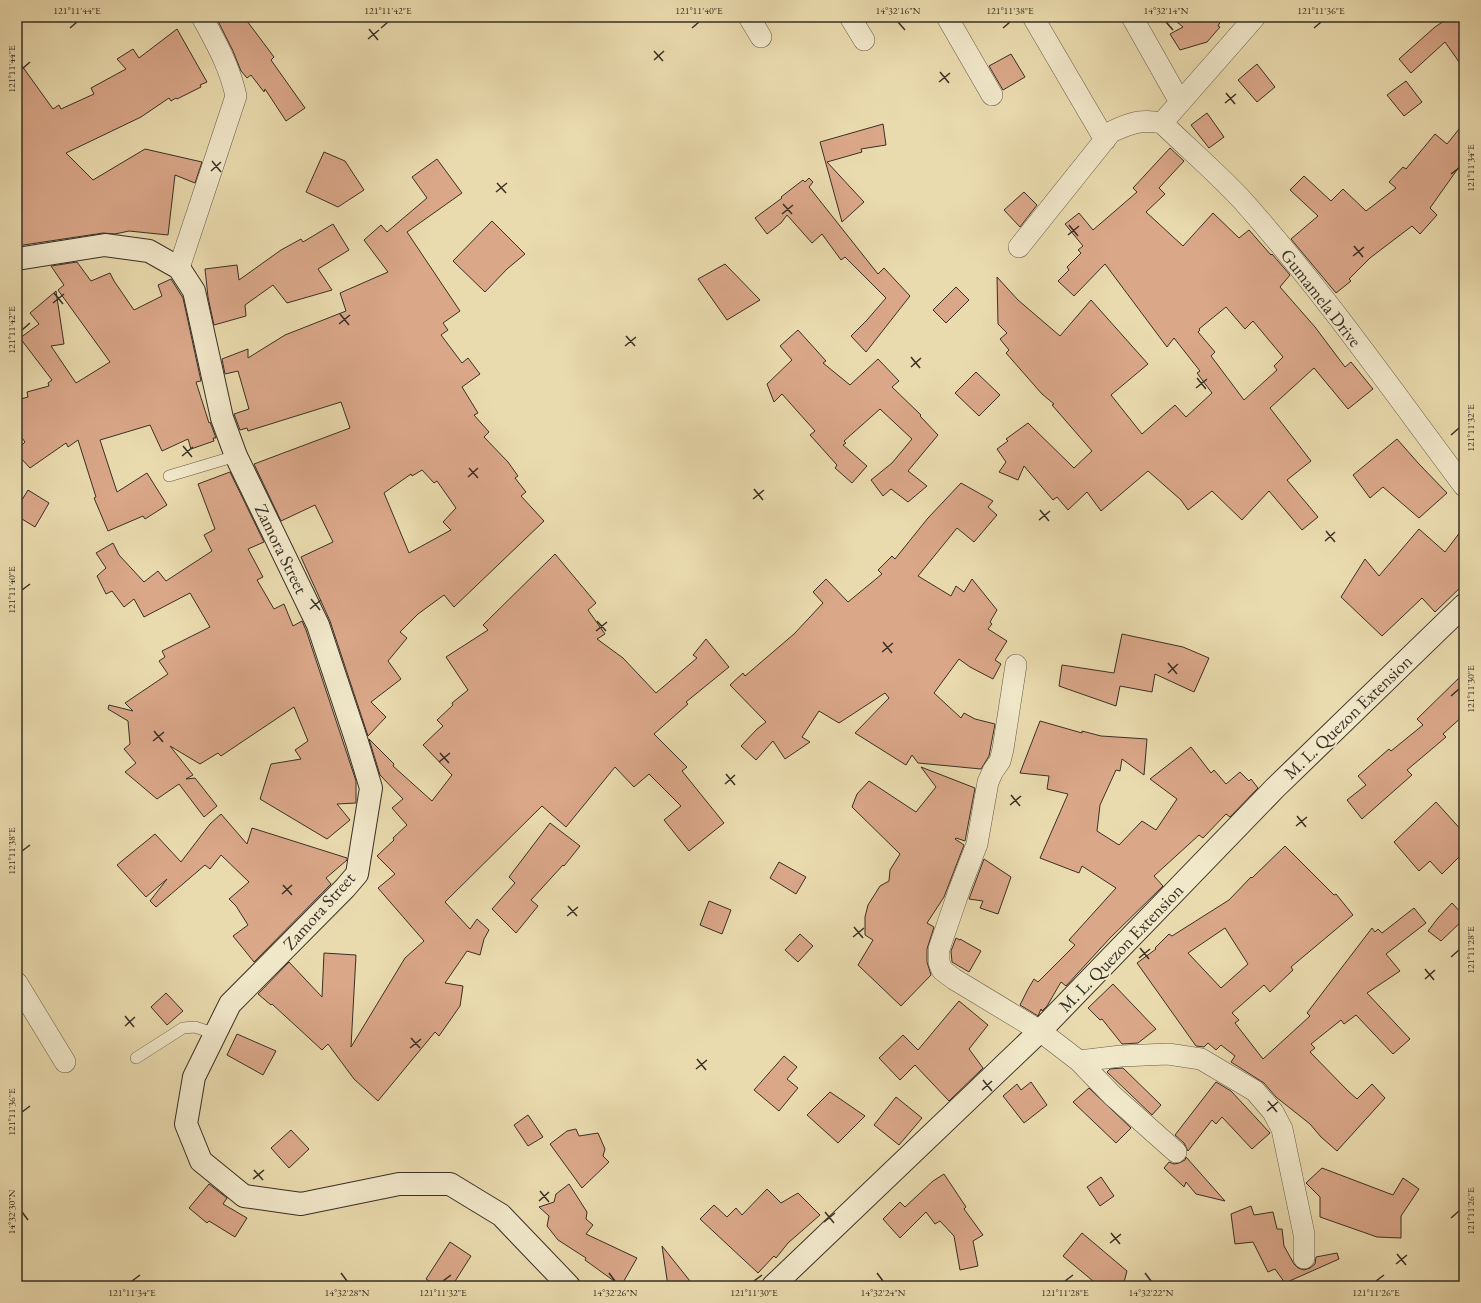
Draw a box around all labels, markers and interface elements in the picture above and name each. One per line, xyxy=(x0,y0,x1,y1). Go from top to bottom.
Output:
text: 121°11'44"E xyxy=(53,4,101,17)
text: 121°11'42"E xyxy=(364,4,412,17)
text: 121°11'40"E xyxy=(675,4,723,17)
text: 14°32'16"N xyxy=(876,4,921,17)
text: 121°11'38"E xyxy=(986,4,1034,17)
text: 14°32'14"N xyxy=(1144,4,1189,17)
text: 121°11'36"E xyxy=(1297,4,1345,17)
text: 121°11'44"E xyxy=(5,45,18,93)
text: 121°11'34"E xyxy=(1464,144,1477,192)
street label: Gumamela Drive xyxy=(1276,244,1367,351)
text: 121°11'42"E xyxy=(5,306,18,354)
text: 121°11'32"E xyxy=(1464,404,1477,452)
street label: Zamora Street xyxy=(250,500,313,598)
text: 121°11'40"E xyxy=(5,566,18,614)
street label: M. L. Quezon Extension xyxy=(1279,649,1417,784)
text: 121°11'30"E xyxy=(1464,665,1477,713)
text: 121°11'38"E xyxy=(5,827,18,875)
street label: Zamora Street xyxy=(278,867,360,955)
street label: M. L. Quezon Extension xyxy=(1053,878,1188,1017)
text: 121°11'28"E xyxy=(1464,926,1477,974)
text: 121°11'36"E xyxy=(5,1088,18,1136)
text: 121°11'26"E xyxy=(1464,1187,1477,1235)
text: 14°32'30"N xyxy=(5,1189,18,1234)
text: 121°11'34"E xyxy=(108,1286,156,1299)
text: 14°32'28"N xyxy=(325,1286,370,1299)
text: 121°11'32"E xyxy=(419,1286,467,1299)
text: 14°32'26"N xyxy=(593,1286,638,1299)
text: 121°11'30"E xyxy=(730,1286,778,1299)
text: 14°32'24"N xyxy=(861,1286,906,1299)
text: 121°11'28"E xyxy=(1041,1286,1089,1299)
text: 14°32'22"N xyxy=(1129,1286,1174,1299)
text: 121°11'26"E xyxy=(1352,1286,1400,1299)

